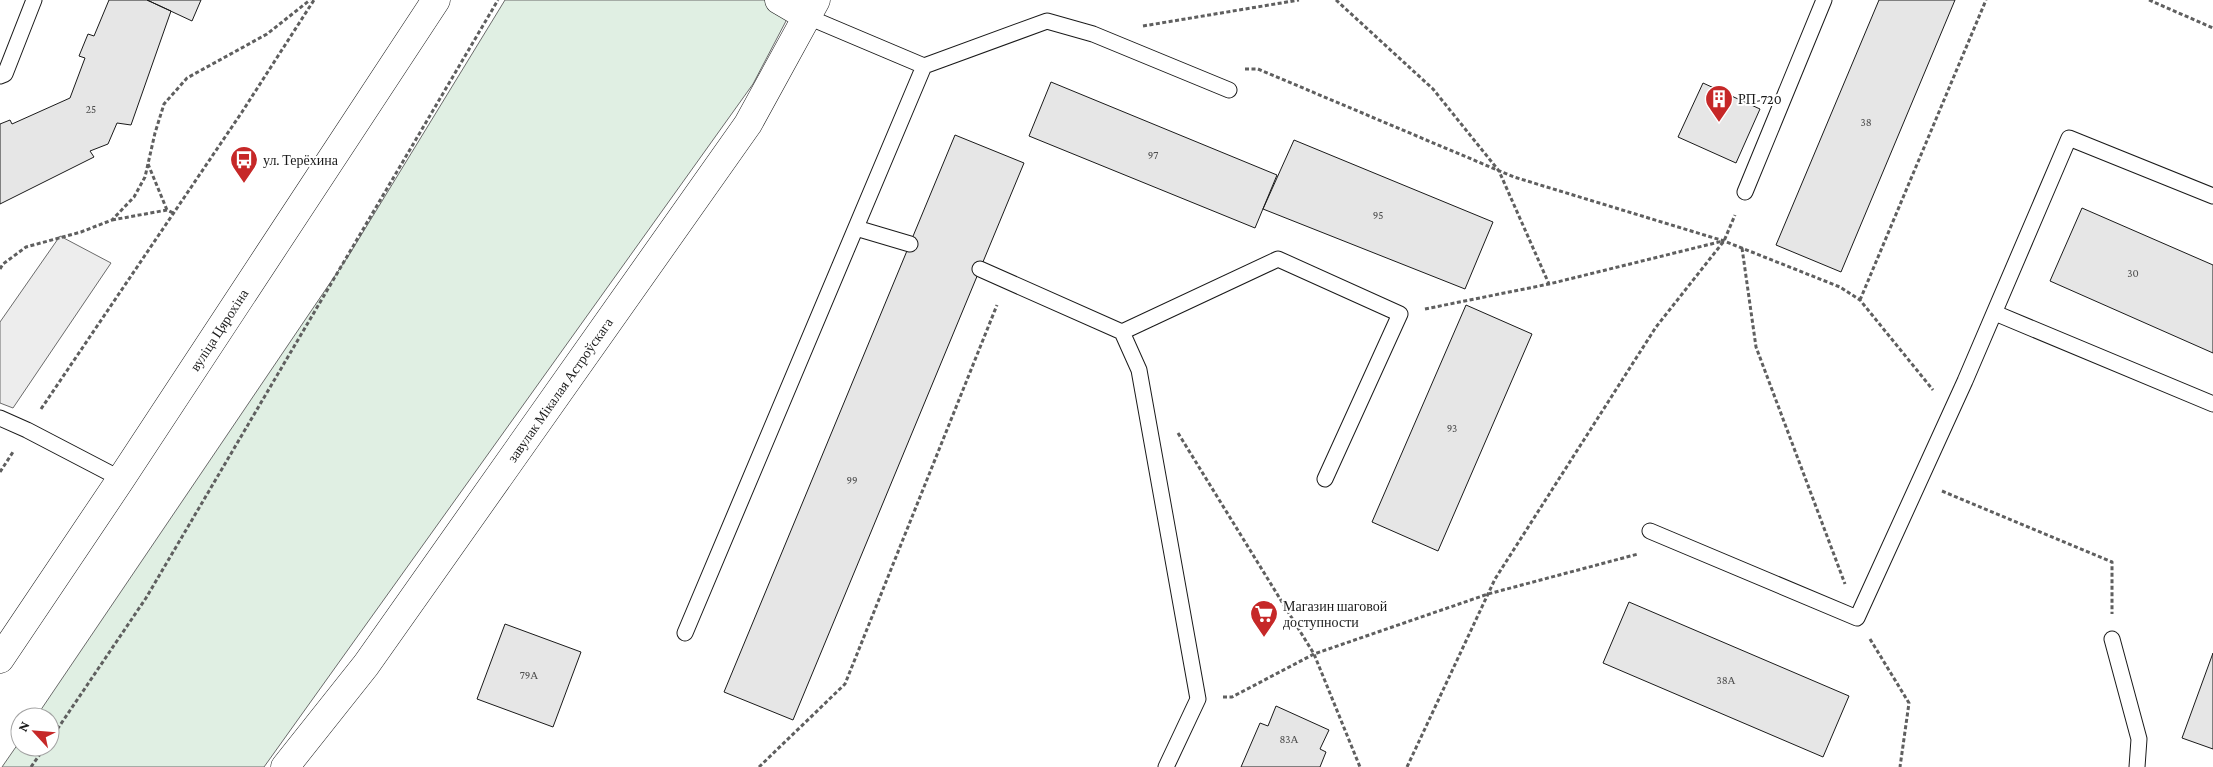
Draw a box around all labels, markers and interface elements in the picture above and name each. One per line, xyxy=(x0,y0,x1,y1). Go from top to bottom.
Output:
building icon: РП-720 xyxy=(1704,84,1734,123)
place label: РП-720 xyxy=(1738,91,1782,107)
house number: 25 xyxy=(86,103,96,115)
house number: 38 xyxy=(1860,116,1872,128)
bus stop icon: ул. Терёхина xyxy=(229,145,259,184)
house number: 97 xyxy=(1148,149,1158,161)
place label: ул. Терёхина xyxy=(263,152,339,168)
house number: 95 xyxy=(1373,209,1383,221)
house number: 30 xyxy=(2127,267,2139,279)
street label: вуліца Цярохіна xyxy=(187,285,252,374)
street label: завулак Мікалая Астроўскага xyxy=(504,314,617,465)
house number: 93 xyxy=(1447,422,1457,434)
house number: 99 xyxy=(846,474,858,486)
place label: Магазин шаговой доступности xyxy=(1283,598,1388,630)
supermarket icon: Магазин шаговой доступности xyxy=(1249,599,1279,638)
house number: 79А xyxy=(520,669,538,681)
house number: 38А xyxy=(1716,674,1736,686)
north arrow xyxy=(10,707,60,757)
text: N xyxy=(14,718,33,734)
house number: 83А xyxy=(1280,733,1298,745)

